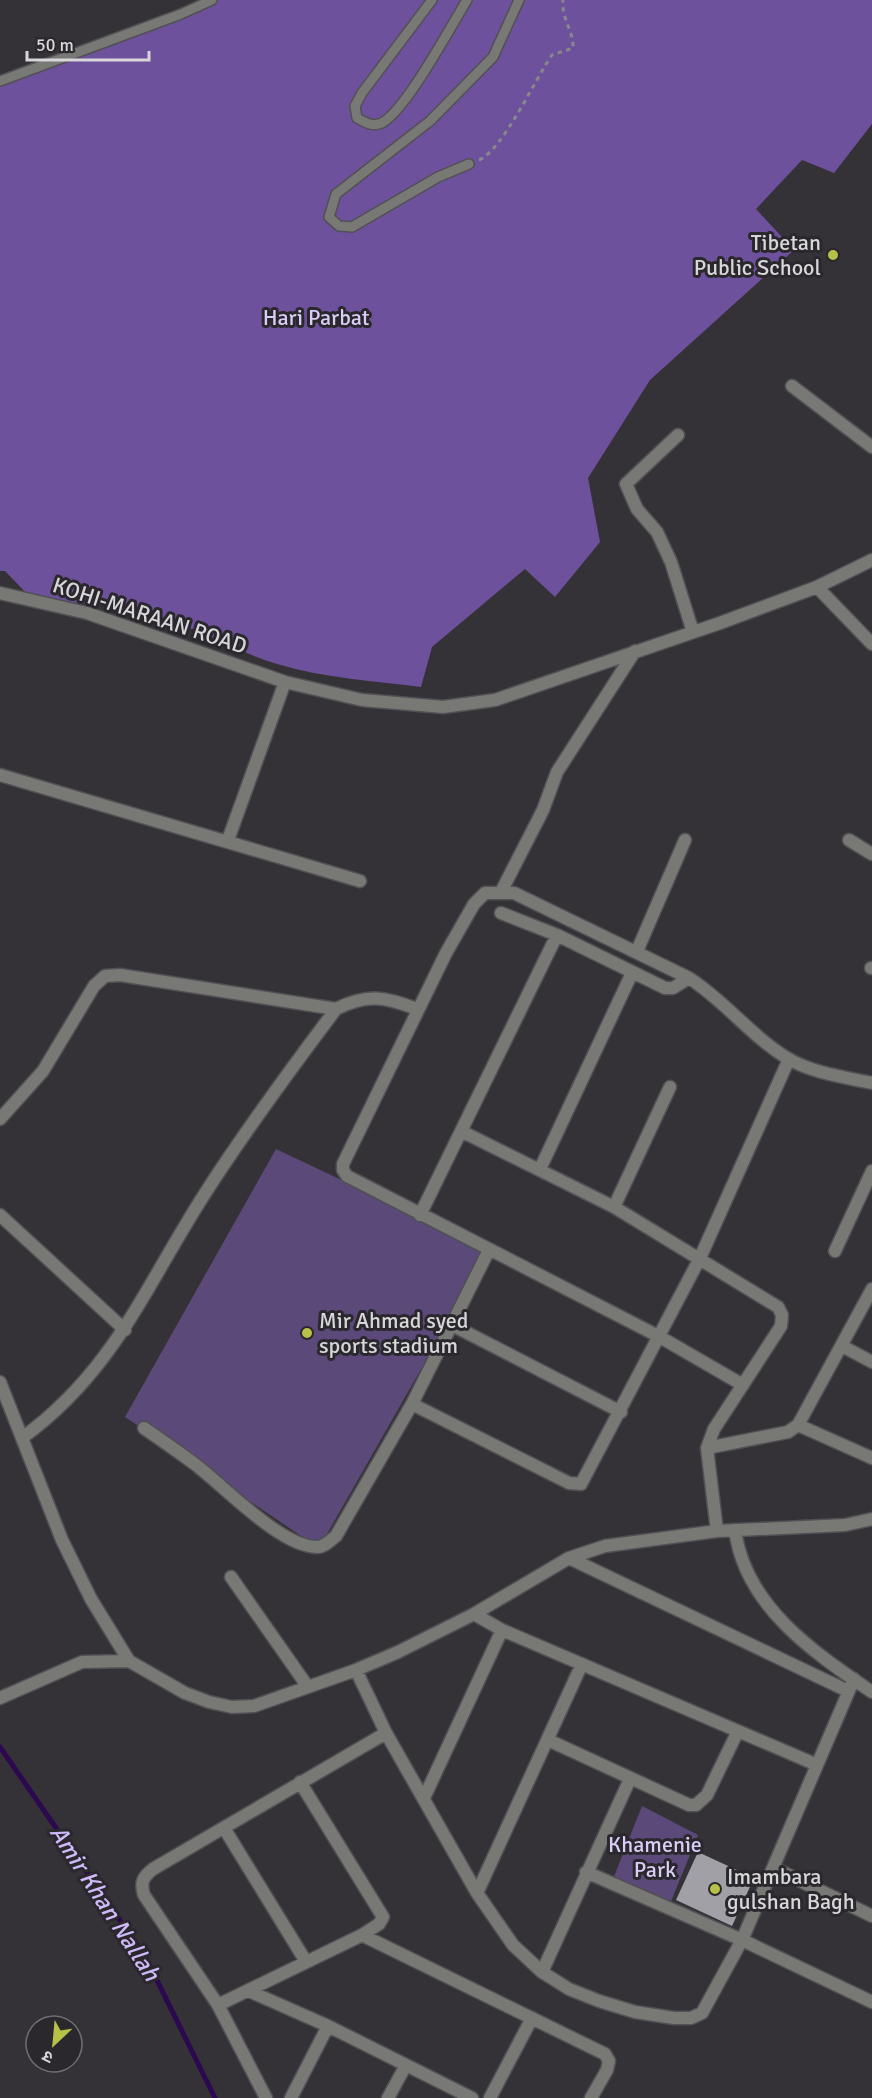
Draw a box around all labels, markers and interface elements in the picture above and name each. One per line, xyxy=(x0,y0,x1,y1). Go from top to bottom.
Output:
scale bar xyxy=(27,24,148,62)
text: 50 m xyxy=(36,34,74,56)
place label: Tibetan Public School xyxy=(694,229,821,281)
marker: Tibetan Public School xyxy=(826,248,840,262)
park label: Hari Parbat xyxy=(263,304,370,331)
street label: KOHI-MARAAN ROAD xyxy=(49,571,250,660)
place label: Mir Ahmad syed sports stadium xyxy=(319,1307,469,1359)
marker: Mir Ahmad syed sports stadium xyxy=(300,1326,314,1340)
water label: Amir Khan Nallah xyxy=(43,1819,167,1987)
park label: Khamenie Park xyxy=(608,1831,702,1883)
place label: Imambara gulshan Bagh xyxy=(727,1863,855,1915)
marker: Imambara gulshan Bagh xyxy=(708,1882,722,1896)
north arrow xyxy=(24,2014,84,2074)
text: उ xyxy=(39,2045,56,2068)

